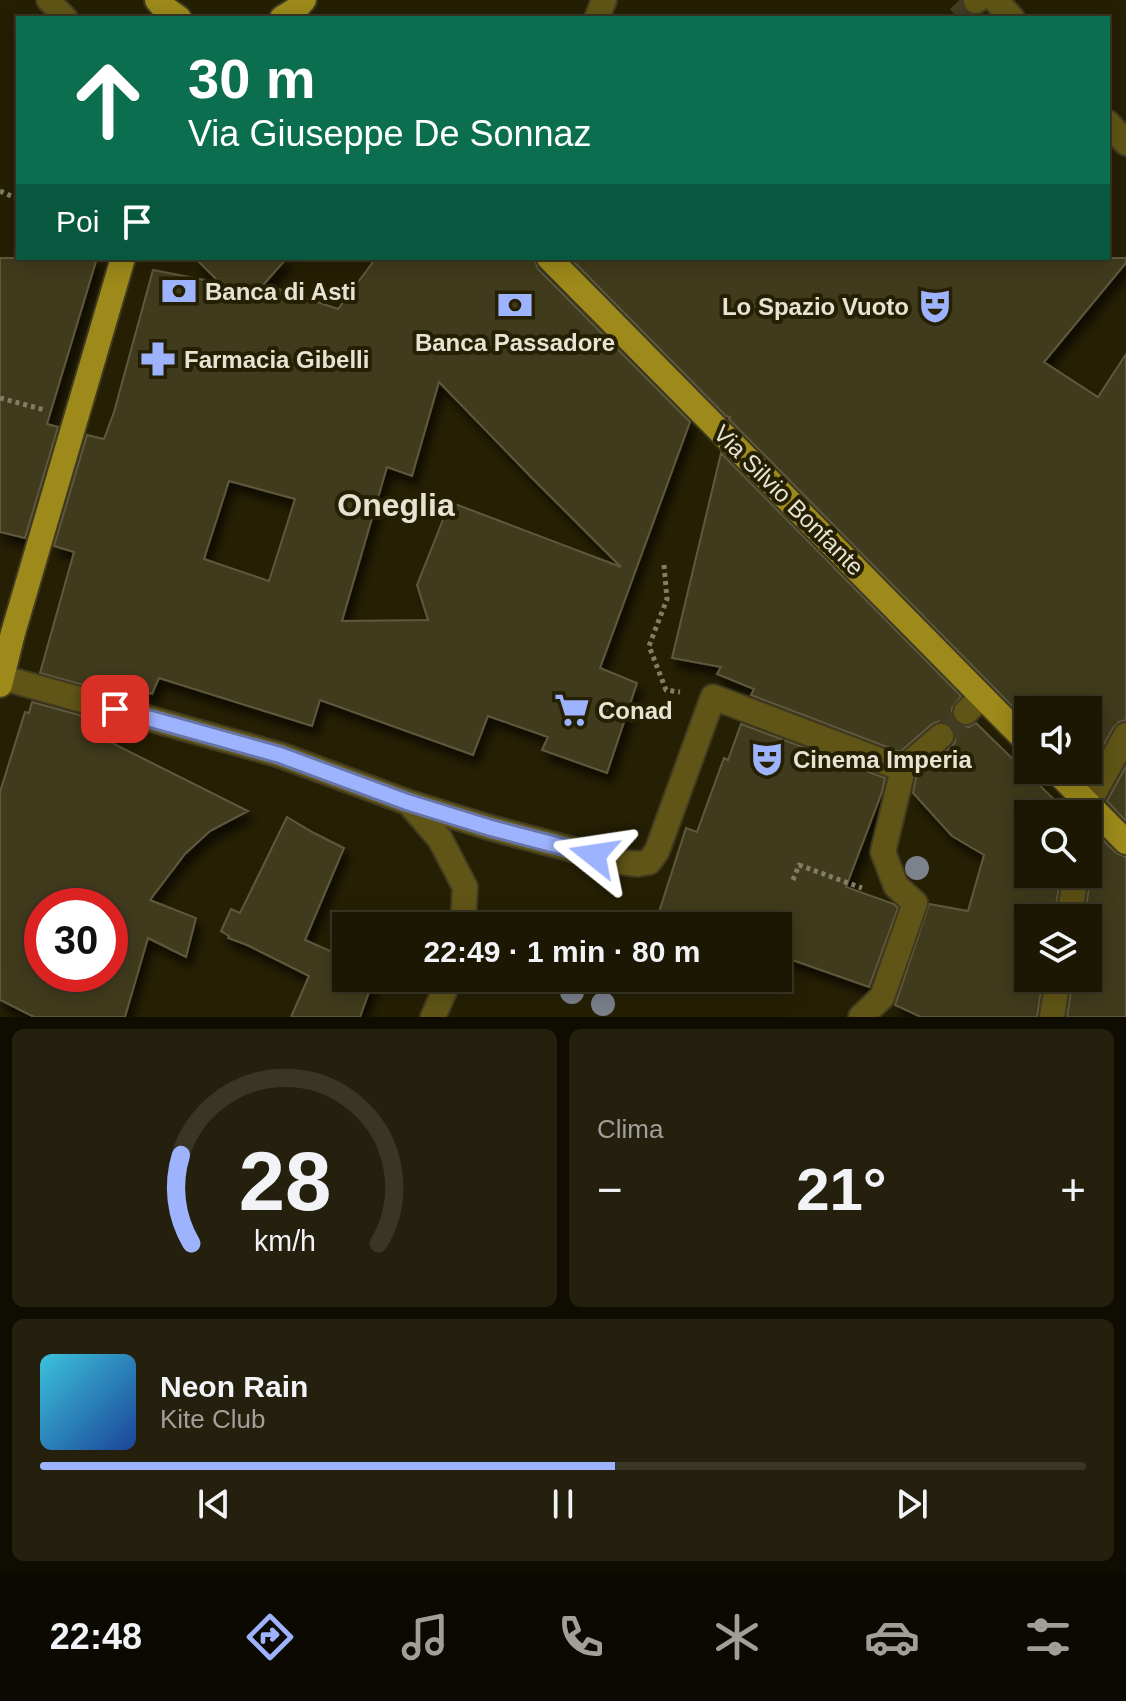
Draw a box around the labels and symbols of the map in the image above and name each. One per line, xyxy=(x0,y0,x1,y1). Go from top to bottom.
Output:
bank icon: Banca di Asti xyxy=(160,272,198,310)
place label: Banca di Asti xyxy=(205,278,356,305)
bank icon: Banca Passadore xyxy=(496,286,534,324)
theatre icon: Lo Spazio Vuoto xyxy=(916,287,954,325)
place label: Lo Spazio Vuoto xyxy=(722,293,909,320)
place label: Banca Passadore xyxy=(415,329,615,356)
pharmacy icon: Farmacia Gibelli xyxy=(139,340,177,378)
place label: Farmacia Gibelli xyxy=(184,346,369,373)
street label: Via Silvio Bonfante xyxy=(708,419,870,581)
district label: Oneglia xyxy=(337,487,455,523)
pin xyxy=(81,675,149,743)
supermarket icon: Conad xyxy=(553,691,591,729)
place label: Conad xyxy=(598,697,673,724)
theatre icon: Cinema Imperia xyxy=(748,740,786,778)
place label: Cinema Imperia xyxy=(793,746,972,773)
position arrow xyxy=(552,813,636,897)
speed limit sign: 30 xyxy=(24,888,128,992)

